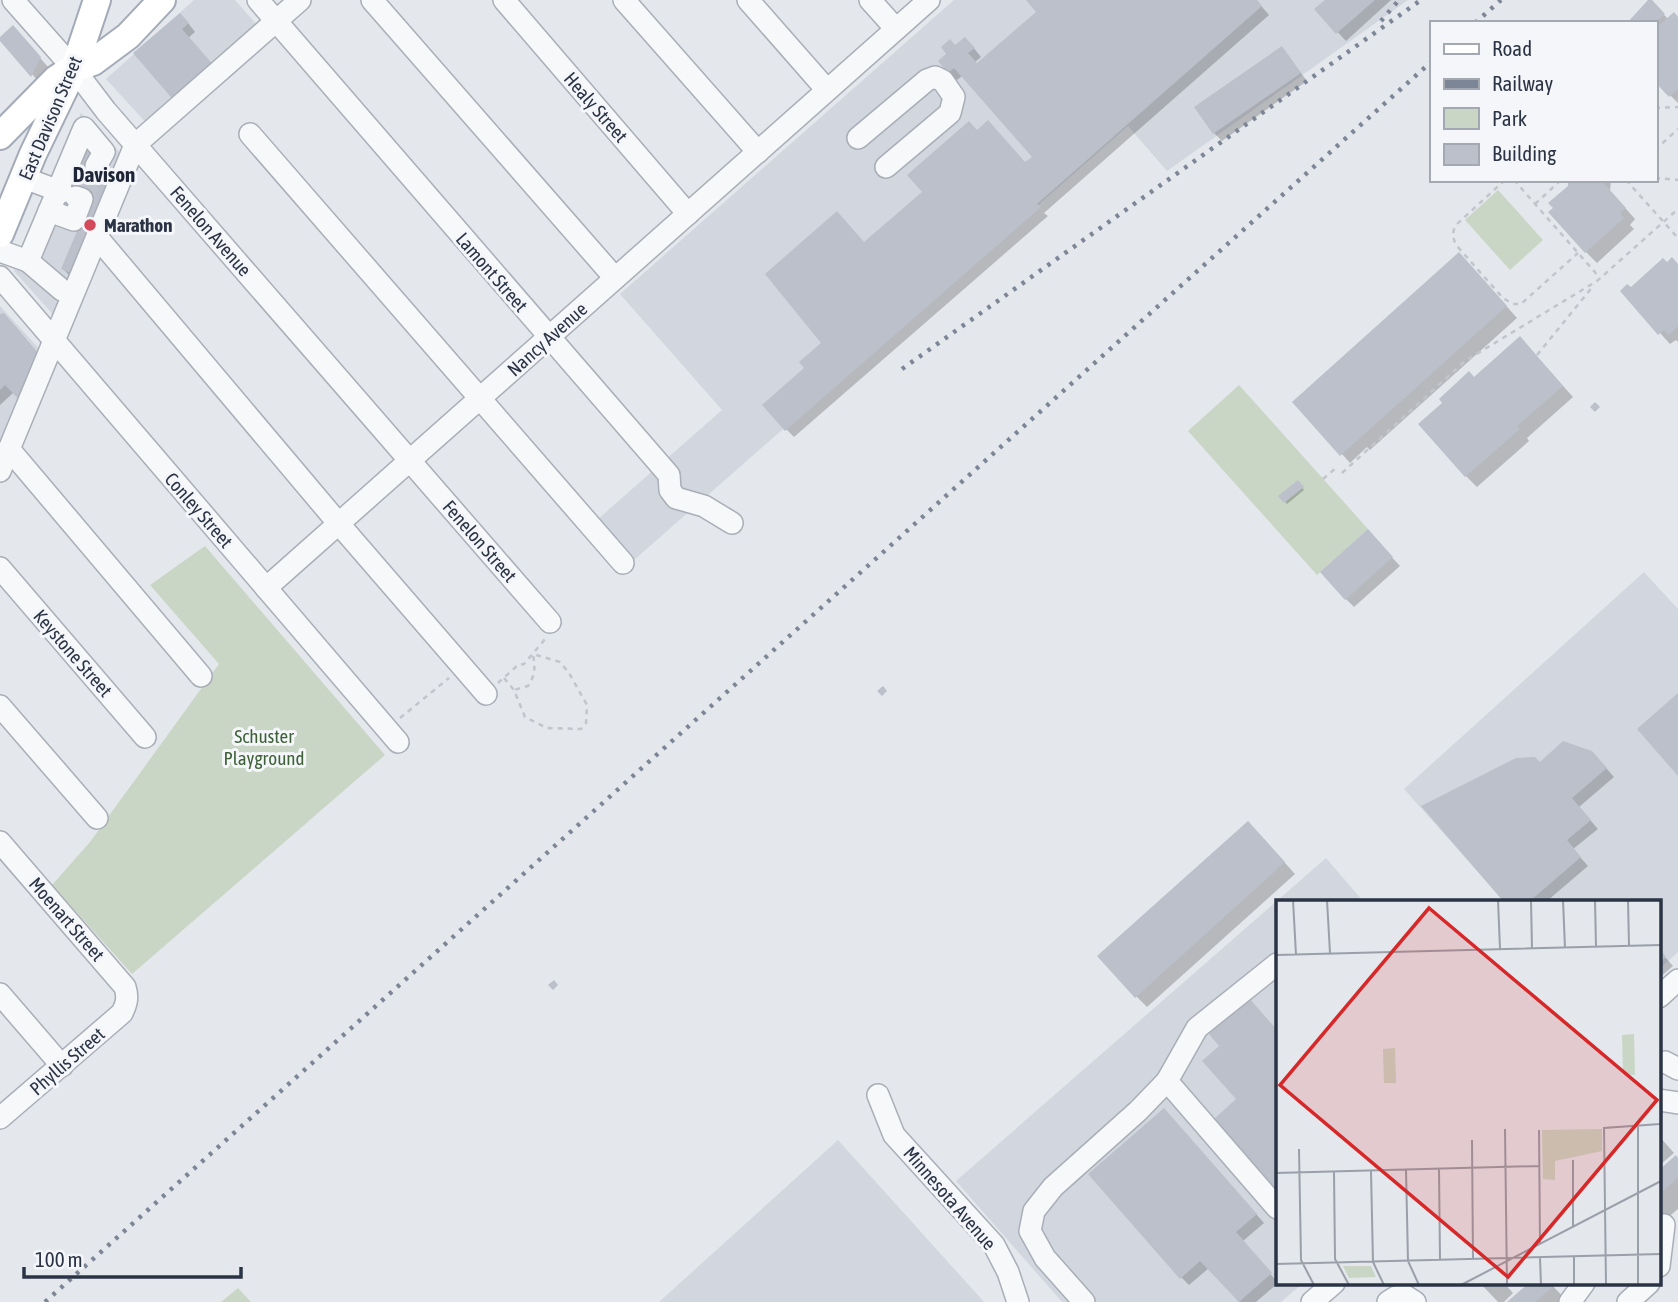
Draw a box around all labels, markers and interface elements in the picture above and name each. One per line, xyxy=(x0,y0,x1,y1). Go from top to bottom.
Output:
legend xyxy=(1430,21,1657,182)
text: Road xyxy=(1492,36,1532,60)
street label: East Davison Street xyxy=(14,53,86,183)
street label: Healy Street xyxy=(560,68,632,146)
text: Railway xyxy=(1492,71,1554,95)
text: Park xyxy=(1492,106,1527,130)
text: Building xyxy=(1492,141,1556,165)
district label: Davison xyxy=(73,162,135,186)
street label: Fenelon Avenue xyxy=(166,182,256,280)
place label: Marathon xyxy=(104,214,172,236)
marker: Marathon xyxy=(82,217,98,233)
street label: Lamont Street xyxy=(452,228,532,316)
street label: Nancy Avenue xyxy=(503,298,591,380)
street label: Conley Street xyxy=(160,468,238,552)
street label: Fenelon Street xyxy=(439,496,521,586)
street label: Keystone Street xyxy=(29,605,117,701)
park label: Schuster Playground xyxy=(223,725,305,769)
street label: Moenart Street xyxy=(25,873,109,965)
inset map xyxy=(1276,900,1660,1284)
street label: Phyllis Street xyxy=(25,1023,109,1099)
street label: Minnesota Avenue xyxy=(899,1142,1001,1254)
scale bar xyxy=(24,1236,242,1280)
text: 100 m xyxy=(35,1247,83,1271)

